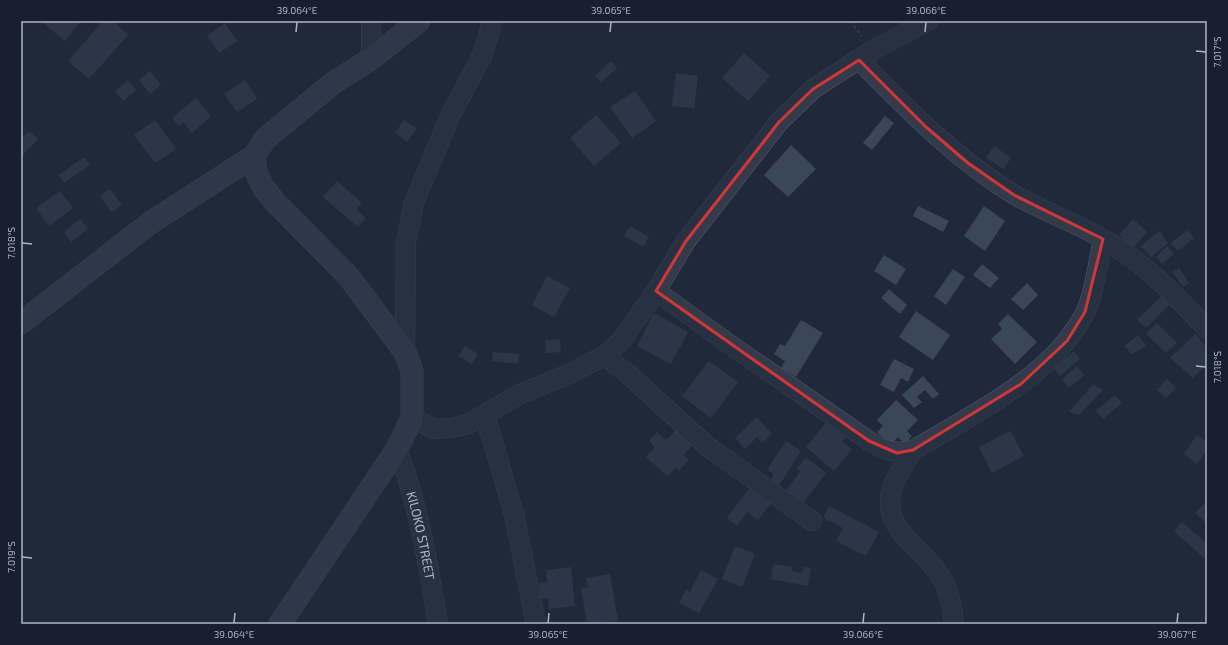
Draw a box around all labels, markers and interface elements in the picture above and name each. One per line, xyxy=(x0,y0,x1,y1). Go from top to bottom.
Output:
text: 39.064°E xyxy=(277,4,318,16)
text: 39.065°E xyxy=(591,4,631,16)
text: 39.066°E xyxy=(906,4,947,16)
text: 7.017°S xyxy=(1211,36,1223,68)
text: 7.018°S xyxy=(5,226,17,259)
text: 7.018°S xyxy=(1211,350,1223,383)
street label: KILOKO STREET xyxy=(403,489,438,582)
text: 7.019°S xyxy=(5,541,17,573)
text: 39.064°E xyxy=(214,628,255,640)
text: 39.065°E xyxy=(528,628,568,640)
text: 39.066°E xyxy=(843,628,884,640)
text: 39.067°E xyxy=(1157,628,1197,640)

